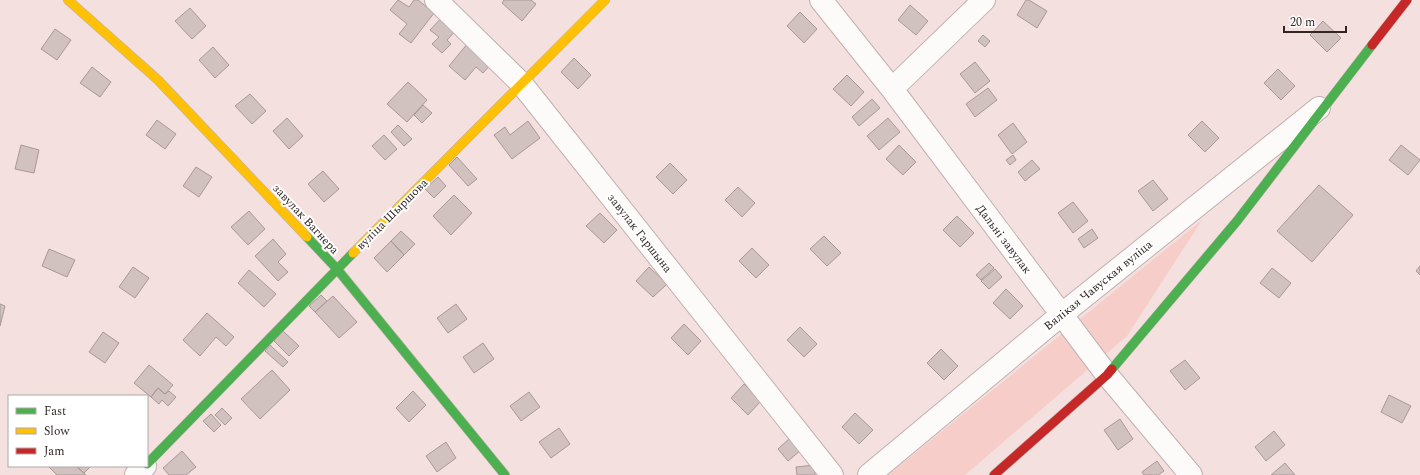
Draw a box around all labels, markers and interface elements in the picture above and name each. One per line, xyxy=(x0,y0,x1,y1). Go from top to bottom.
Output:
scale bar xyxy=(1284,8,1346,34)
text: 20 m xyxy=(1290,13,1315,32)
street label: вуліца Шыршова xyxy=(352,174,433,255)
street label: завулак Вагнера xyxy=(268,180,343,259)
street label: завулак Гаршына xyxy=(603,190,677,277)
street label: Дальні завулак xyxy=(971,200,1036,279)
street label: Вялікая Чавуская вуліца xyxy=(1040,235,1157,335)
legend xyxy=(8,395,148,467)
text: Fast xyxy=(44,402,66,421)
text: Slow xyxy=(44,422,70,441)
text: Jam xyxy=(44,442,65,461)

